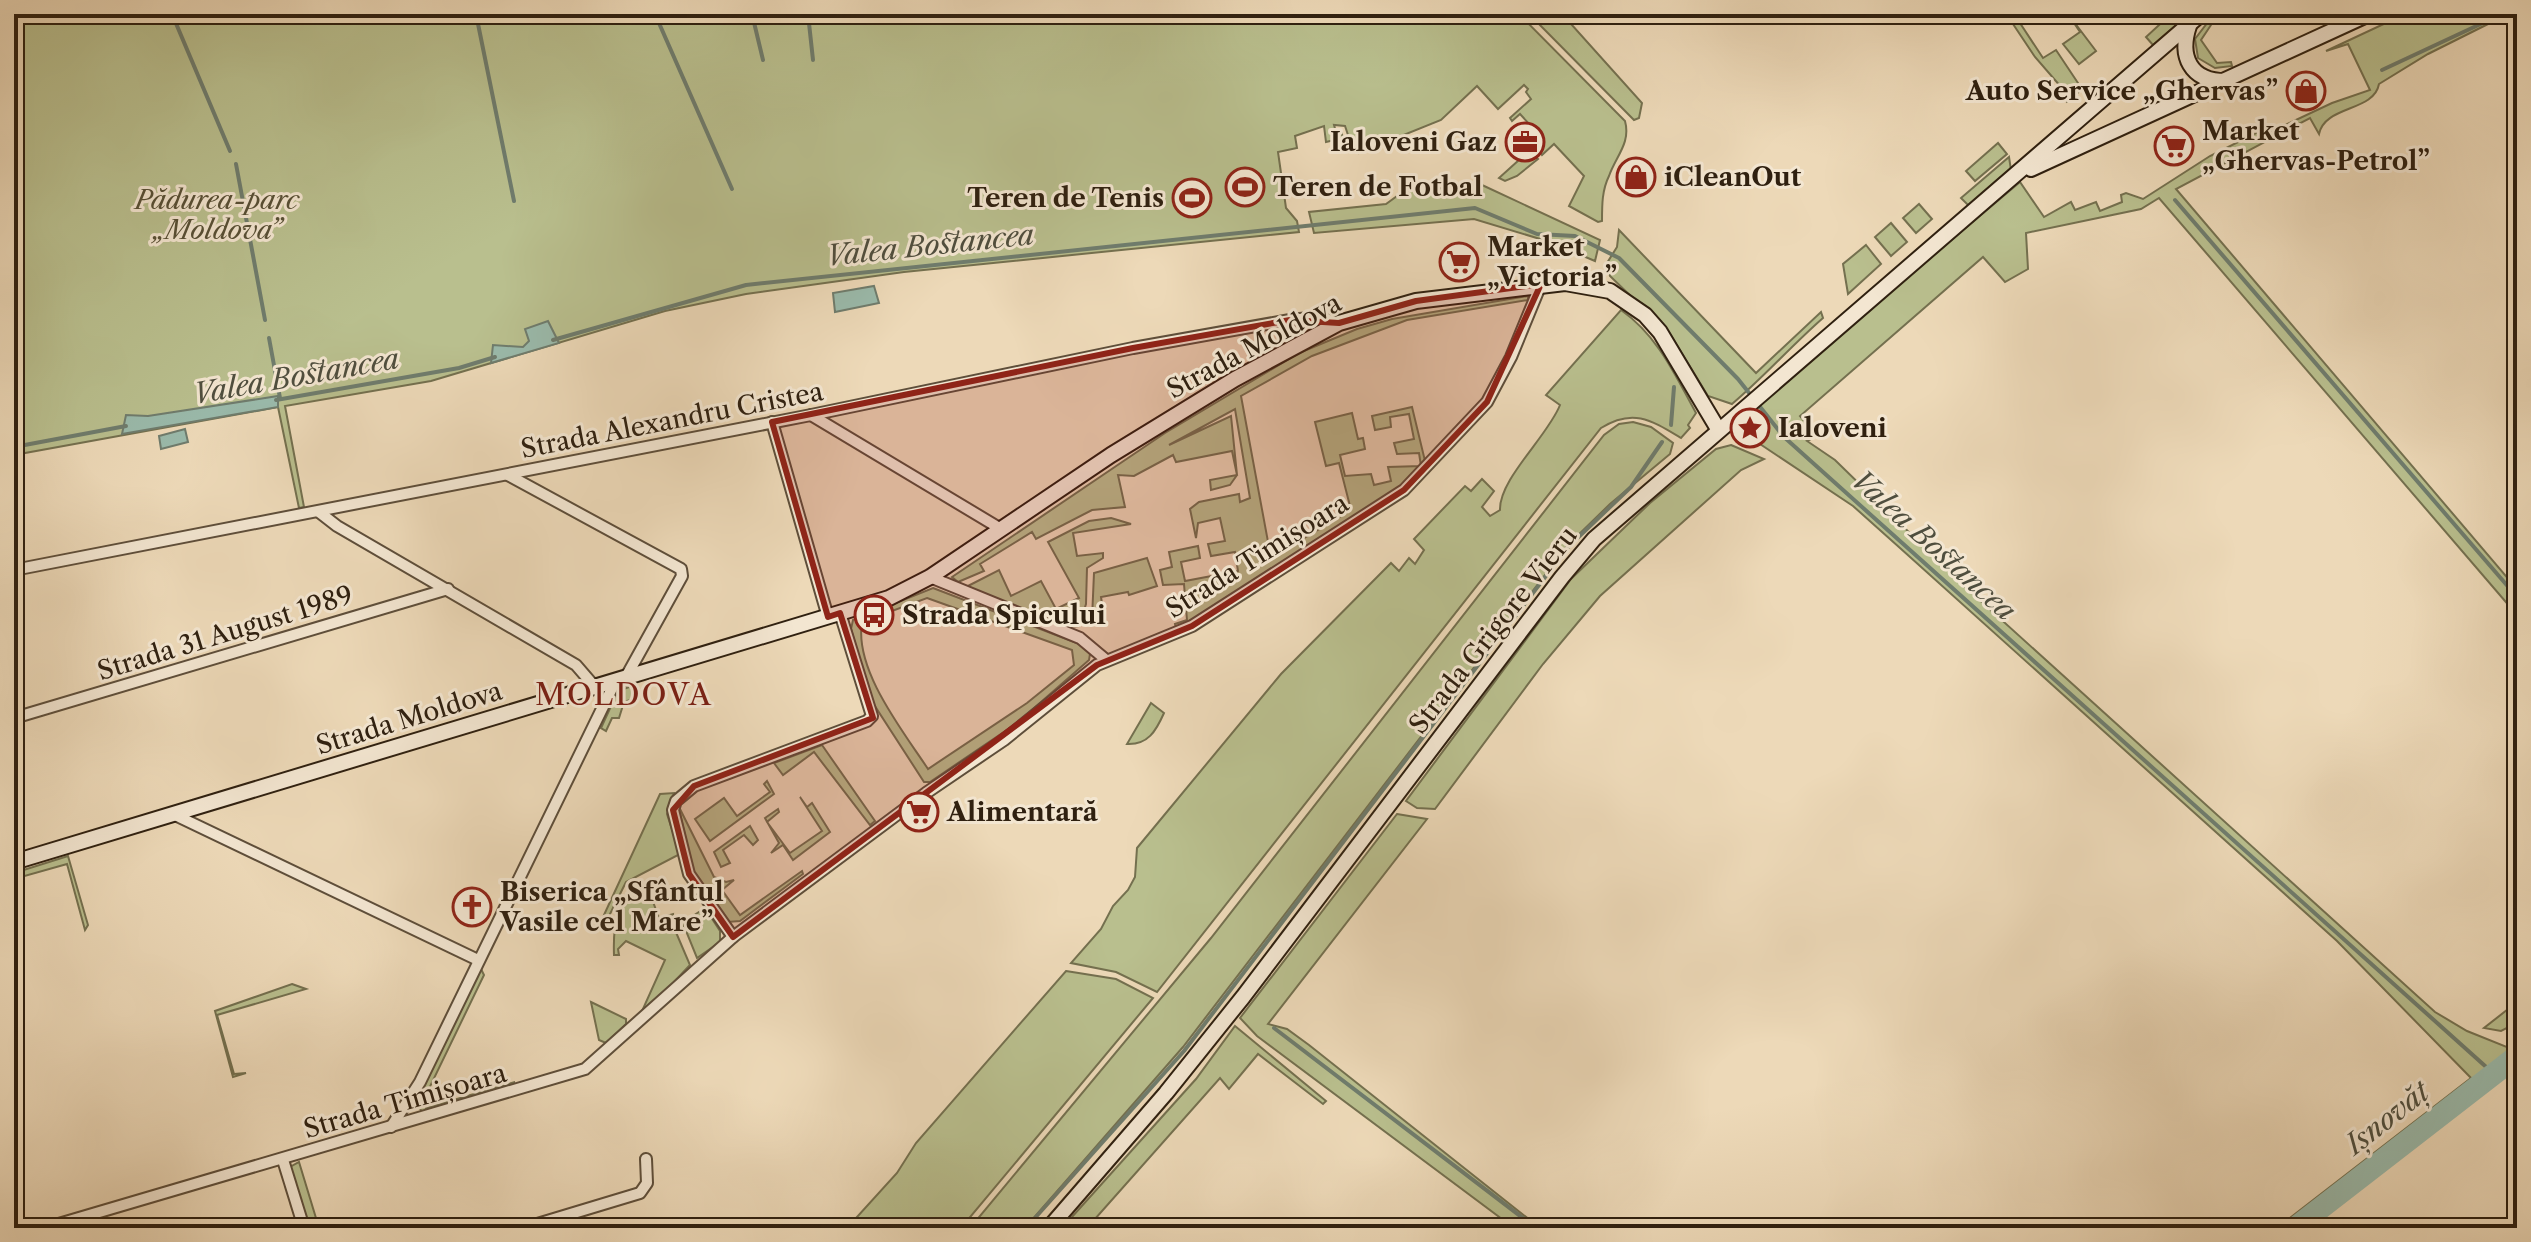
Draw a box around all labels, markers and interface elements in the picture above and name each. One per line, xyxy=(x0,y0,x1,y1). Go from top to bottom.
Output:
shop icon: Auto Service „Ghervas” xyxy=(2285,70,2327,112)
place label: Auto Service „Ghervas” xyxy=(1965,75,2278,107)
place label: Market „Ghervas-Petrol” xyxy=(2202,115,2430,177)
office icon: Ialoveni Gaz xyxy=(1504,121,1546,163)
supermarket icon: Market „Ghervas-Petrol” xyxy=(2153,125,2195,167)
place label: Ialoveni Gaz xyxy=(1330,126,1497,158)
shop icon: iCleanOut xyxy=(1615,156,1657,198)
place label: iCleanOut xyxy=(1664,161,1802,193)
sports icon: Teren de Fotbal xyxy=(1224,166,1266,208)
place label: Teren de Fotbal xyxy=(1273,171,1483,203)
sports icon: Teren de Tenis xyxy=(1171,177,1213,219)
place label: Teren de Tenis xyxy=(967,182,1164,214)
park label: Pădurea-parc „Moldova” xyxy=(133,184,300,246)
water label: Valea Bostancea xyxy=(824,217,1036,273)
place label: Market „Victoria” xyxy=(1487,231,1617,293)
supermarket icon: Market „Victoria” xyxy=(1438,241,1480,283)
street label: Strada Moldova xyxy=(1161,286,1347,405)
water label: Valea Bostancea xyxy=(190,341,402,411)
street label: Strada Alexandru Cristea xyxy=(518,375,826,465)
place icon: Ialoveni xyxy=(1729,407,1771,449)
place label: Ialoveni xyxy=(1778,412,1887,444)
water label: Valea Bostancea xyxy=(1845,463,2023,628)
street label: Strada Timișoara xyxy=(1160,487,1355,625)
street label: Strada Grigore Vieru xyxy=(1402,520,1584,740)
street label: Strada 31 August 1989 xyxy=(93,579,357,687)
bus stop icon: Strada Spicului xyxy=(853,594,895,636)
place label: Strada Spicului xyxy=(902,599,1106,631)
street label: Strada Moldova xyxy=(312,674,506,761)
district label: MOLDOVA xyxy=(535,676,713,713)
supermarket icon: Alimentară xyxy=(898,791,940,833)
place label: Alimentară xyxy=(946,796,1099,828)
place label: Biserica „Sfântul Vasile cel Mare” xyxy=(499,876,724,938)
church icon: Biserica „Sfântul Vasile cel Mare” xyxy=(451,886,493,928)
street label: Strada Timișoara xyxy=(300,1057,510,1145)
water label: Ișnovăț xyxy=(2337,1073,2439,1164)

